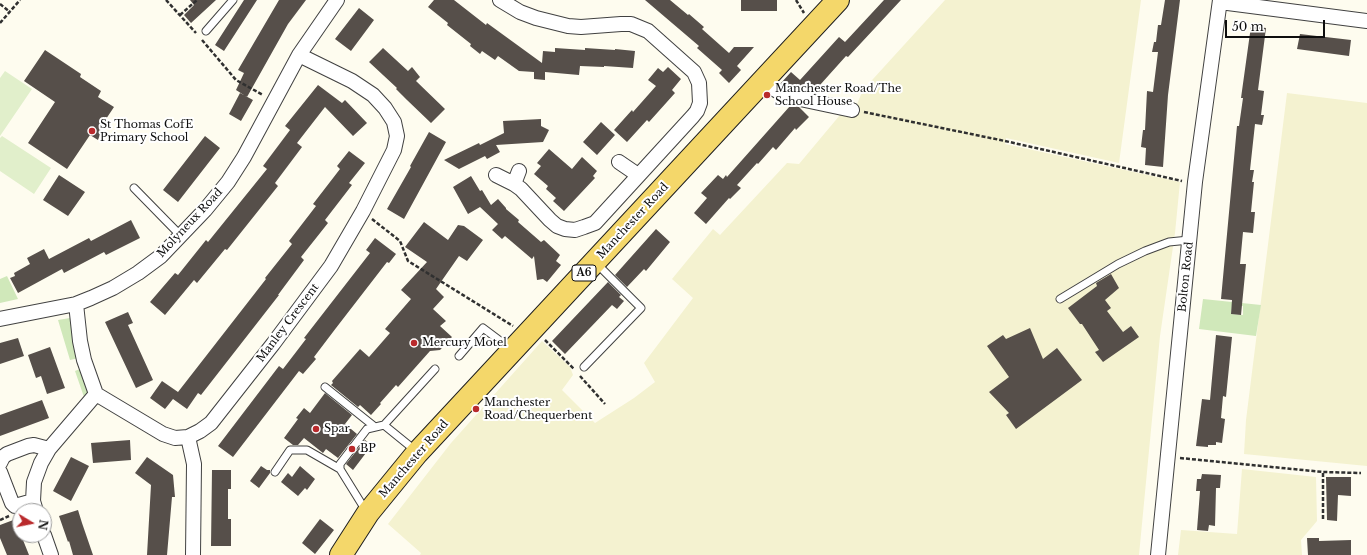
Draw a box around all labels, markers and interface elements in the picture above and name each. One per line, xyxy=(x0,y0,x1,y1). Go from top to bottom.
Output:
scale bar xyxy=(1227,12,1327,38)
text: 50 m xyxy=(1232,19,1264,34)
place label: Manchester Road/The School House xyxy=(775,82,901,108)
marker: Manchester Road/The School House xyxy=(762,90,772,100)
place label: St Thomas CofE Primary School xyxy=(100,118,193,144)
marker: St Thomas CofE Primary School xyxy=(87,126,97,136)
street label: Manchester Road xyxy=(595,180,671,262)
street label: Molyneux Road xyxy=(155,186,225,260)
street label: Bolton Road xyxy=(1176,241,1196,313)
road number: A6 xyxy=(572,265,596,281)
street label: Manley Crescent xyxy=(254,281,322,365)
place label: Mercury Motel xyxy=(422,336,507,350)
marker: Mercury Motel xyxy=(409,338,419,348)
place label: Manchester Road/Chequerbent xyxy=(484,396,592,422)
marker: Manchester Road/Chequerbent xyxy=(471,404,481,414)
street label: Manchester Road xyxy=(377,417,451,501)
place label: Spar xyxy=(324,422,350,436)
marker: Spar xyxy=(311,424,321,434)
place label: BP xyxy=(360,442,376,456)
marker: BP xyxy=(347,444,357,454)
north arrow xyxy=(12,503,52,543)
text: N xyxy=(35,519,51,531)

